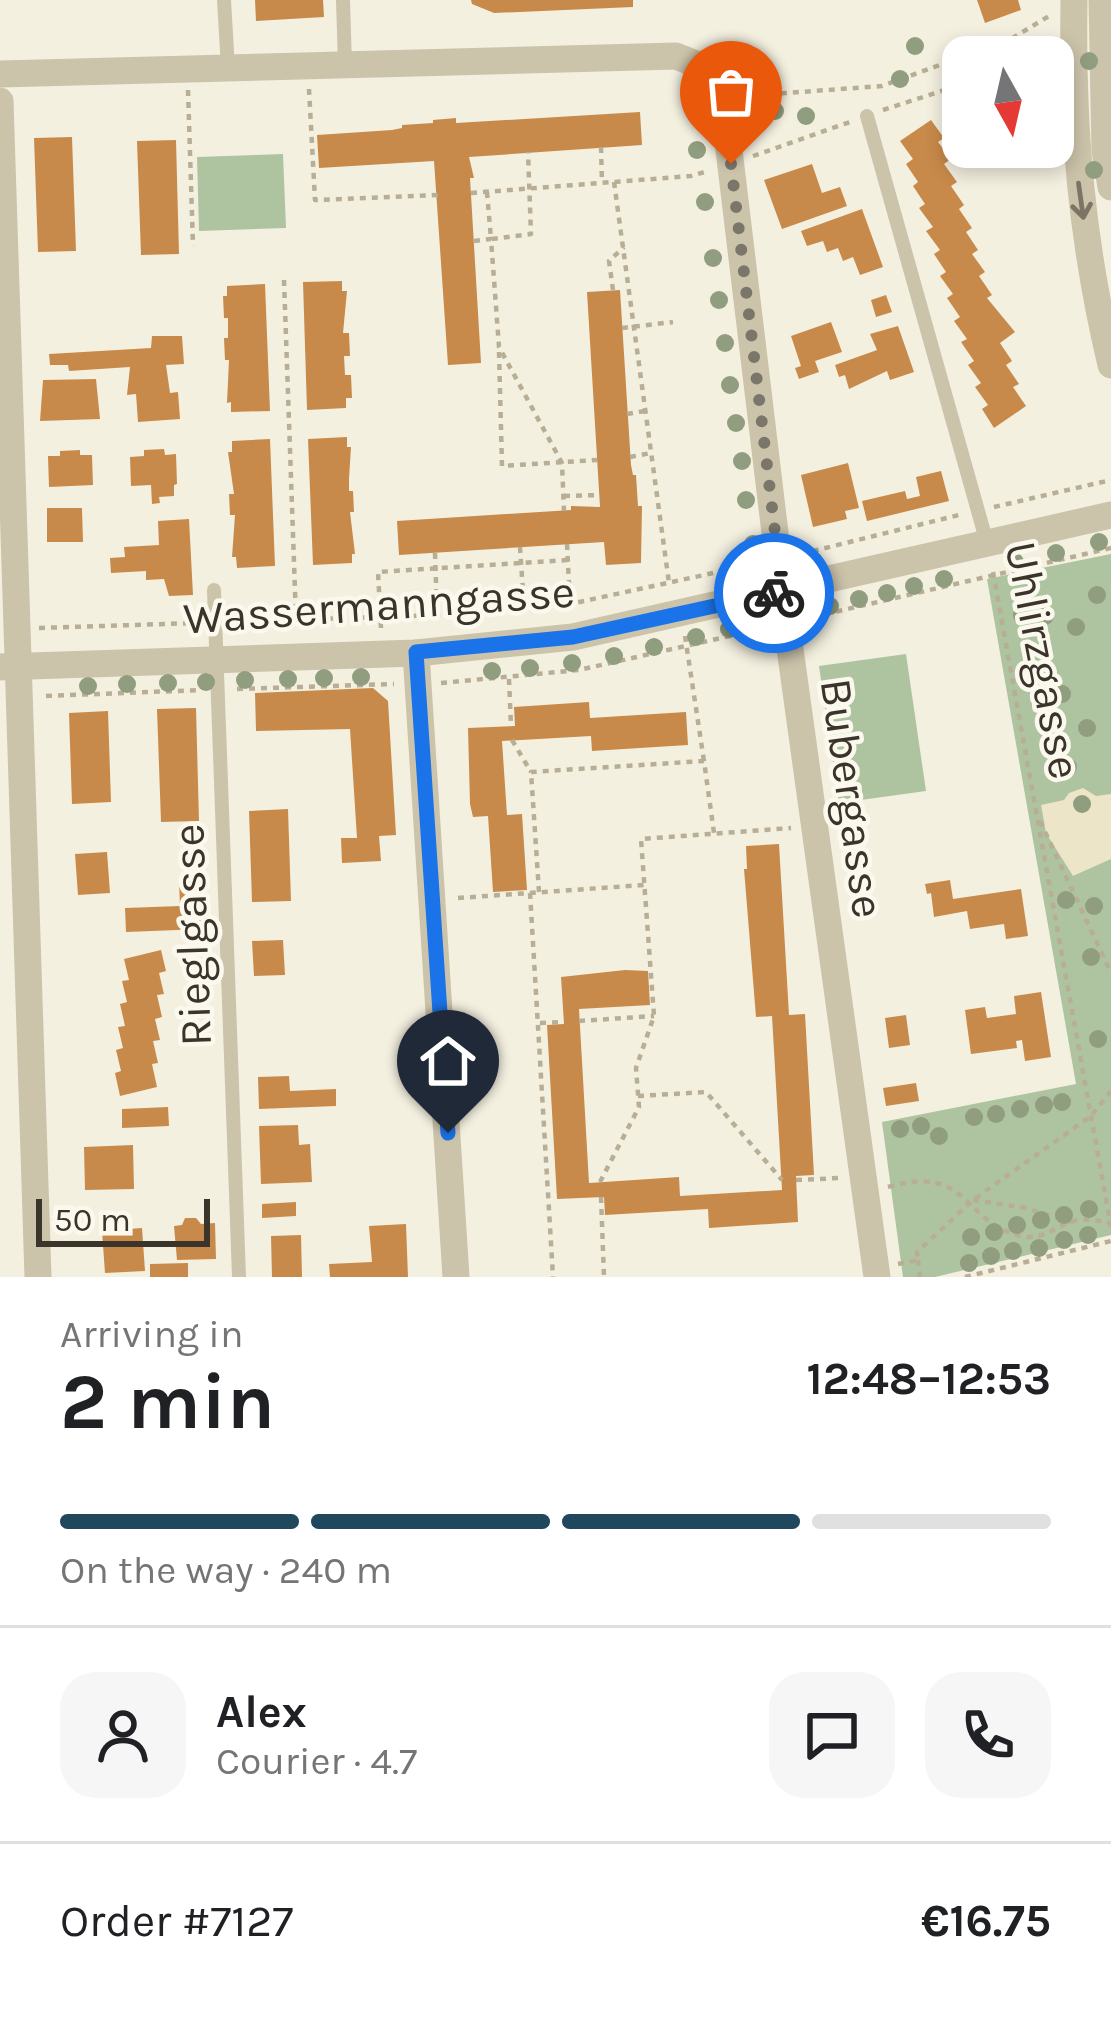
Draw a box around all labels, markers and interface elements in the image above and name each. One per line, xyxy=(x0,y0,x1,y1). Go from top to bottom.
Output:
north arrow xyxy=(942,36,1074,168)
map controls xyxy=(942,36,1074,168)
pin xyxy=(680,41,782,164)
icon: bag xyxy=(698,59,764,125)
one-way arrow xyxy=(1070,180,1092,219)
courier xyxy=(714,533,834,653)
street label: Uhlirzgasse xyxy=(994,537,1092,784)
icon: bike xyxy=(741,560,807,626)
street label: Wassermanngasse xyxy=(182,565,576,646)
street label: Bubergasse xyxy=(808,675,895,921)
street label: Rieglgasse xyxy=(162,823,223,1047)
pin xyxy=(397,1010,499,1133)
icon: home xyxy=(415,1028,481,1094)
scale bar xyxy=(36,1193,210,1246)
text: 50 m xyxy=(54,1201,131,1239)
text: Arriving in xyxy=(60,1311,243,1357)
text: 12:48–12:53 xyxy=(807,1353,1051,1405)
text: 2 min xyxy=(60,1356,275,1448)
text: On the way · 240 m xyxy=(60,1547,392,1593)
button: person xyxy=(60,1672,186,1798)
button: chat xyxy=(769,1672,895,1798)
button: phone xyxy=(925,1672,1051,1798)
text: Alex xyxy=(216,1686,307,1738)
text: Courier · 4.7 xyxy=(216,1738,417,1784)
text: Order #7127 xyxy=(60,1895,293,1947)
text: €16.75 xyxy=(921,1895,1051,1947)

